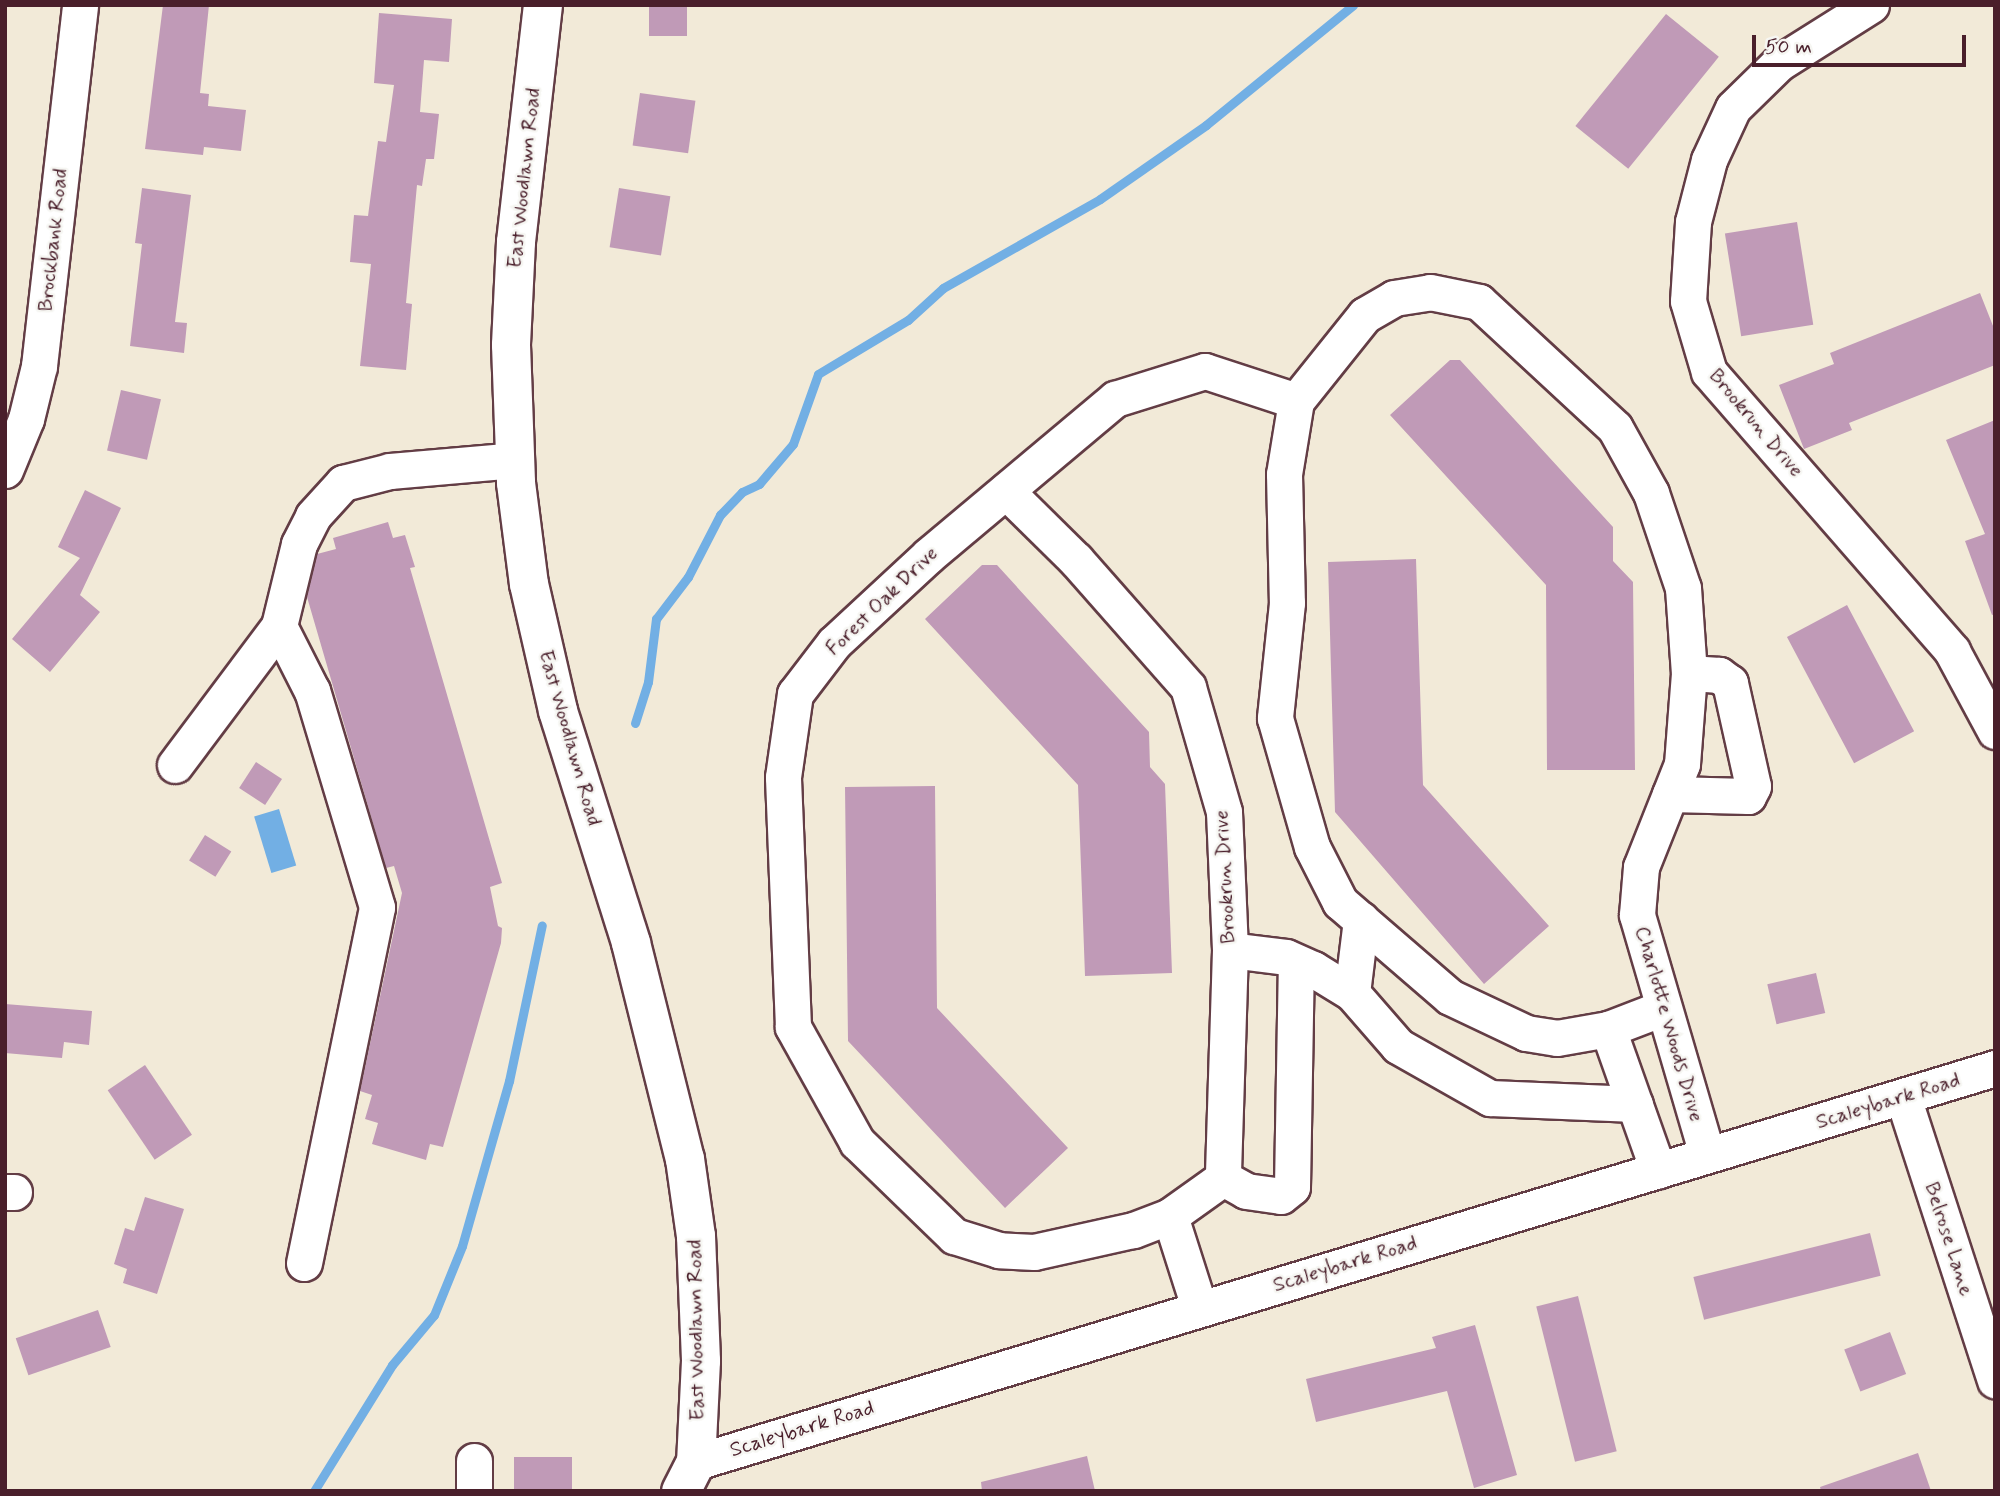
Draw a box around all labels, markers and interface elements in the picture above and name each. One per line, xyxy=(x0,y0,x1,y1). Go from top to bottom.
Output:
scale bar xyxy=(1755,21,1968,65)
text: 50 m xyxy=(1765,33,1812,61)
street label: East Woodlawn Road xyxy=(502,87,546,269)
street label: Brockbank Road xyxy=(33,168,73,312)
street label: Brookrun Drive xyxy=(1703,364,1809,482)
street label: Forest Oak Drive xyxy=(821,541,943,661)
street label: East Woodlawn Road xyxy=(533,648,607,828)
street label: Brookrun Drive xyxy=(1209,809,1241,945)
street label: Charlotte Woods Drive xyxy=(1629,923,1709,1125)
street label: Scaleybark Road xyxy=(1813,1067,1963,1135)
street label: Belrose Lane xyxy=(1919,1180,1979,1298)
street label: Scaleybark Road xyxy=(1270,1230,1420,1298)
street label: East Woodlawn Road xyxy=(682,1240,710,1420)
street label: Scaleybark Road xyxy=(727,1395,877,1463)

